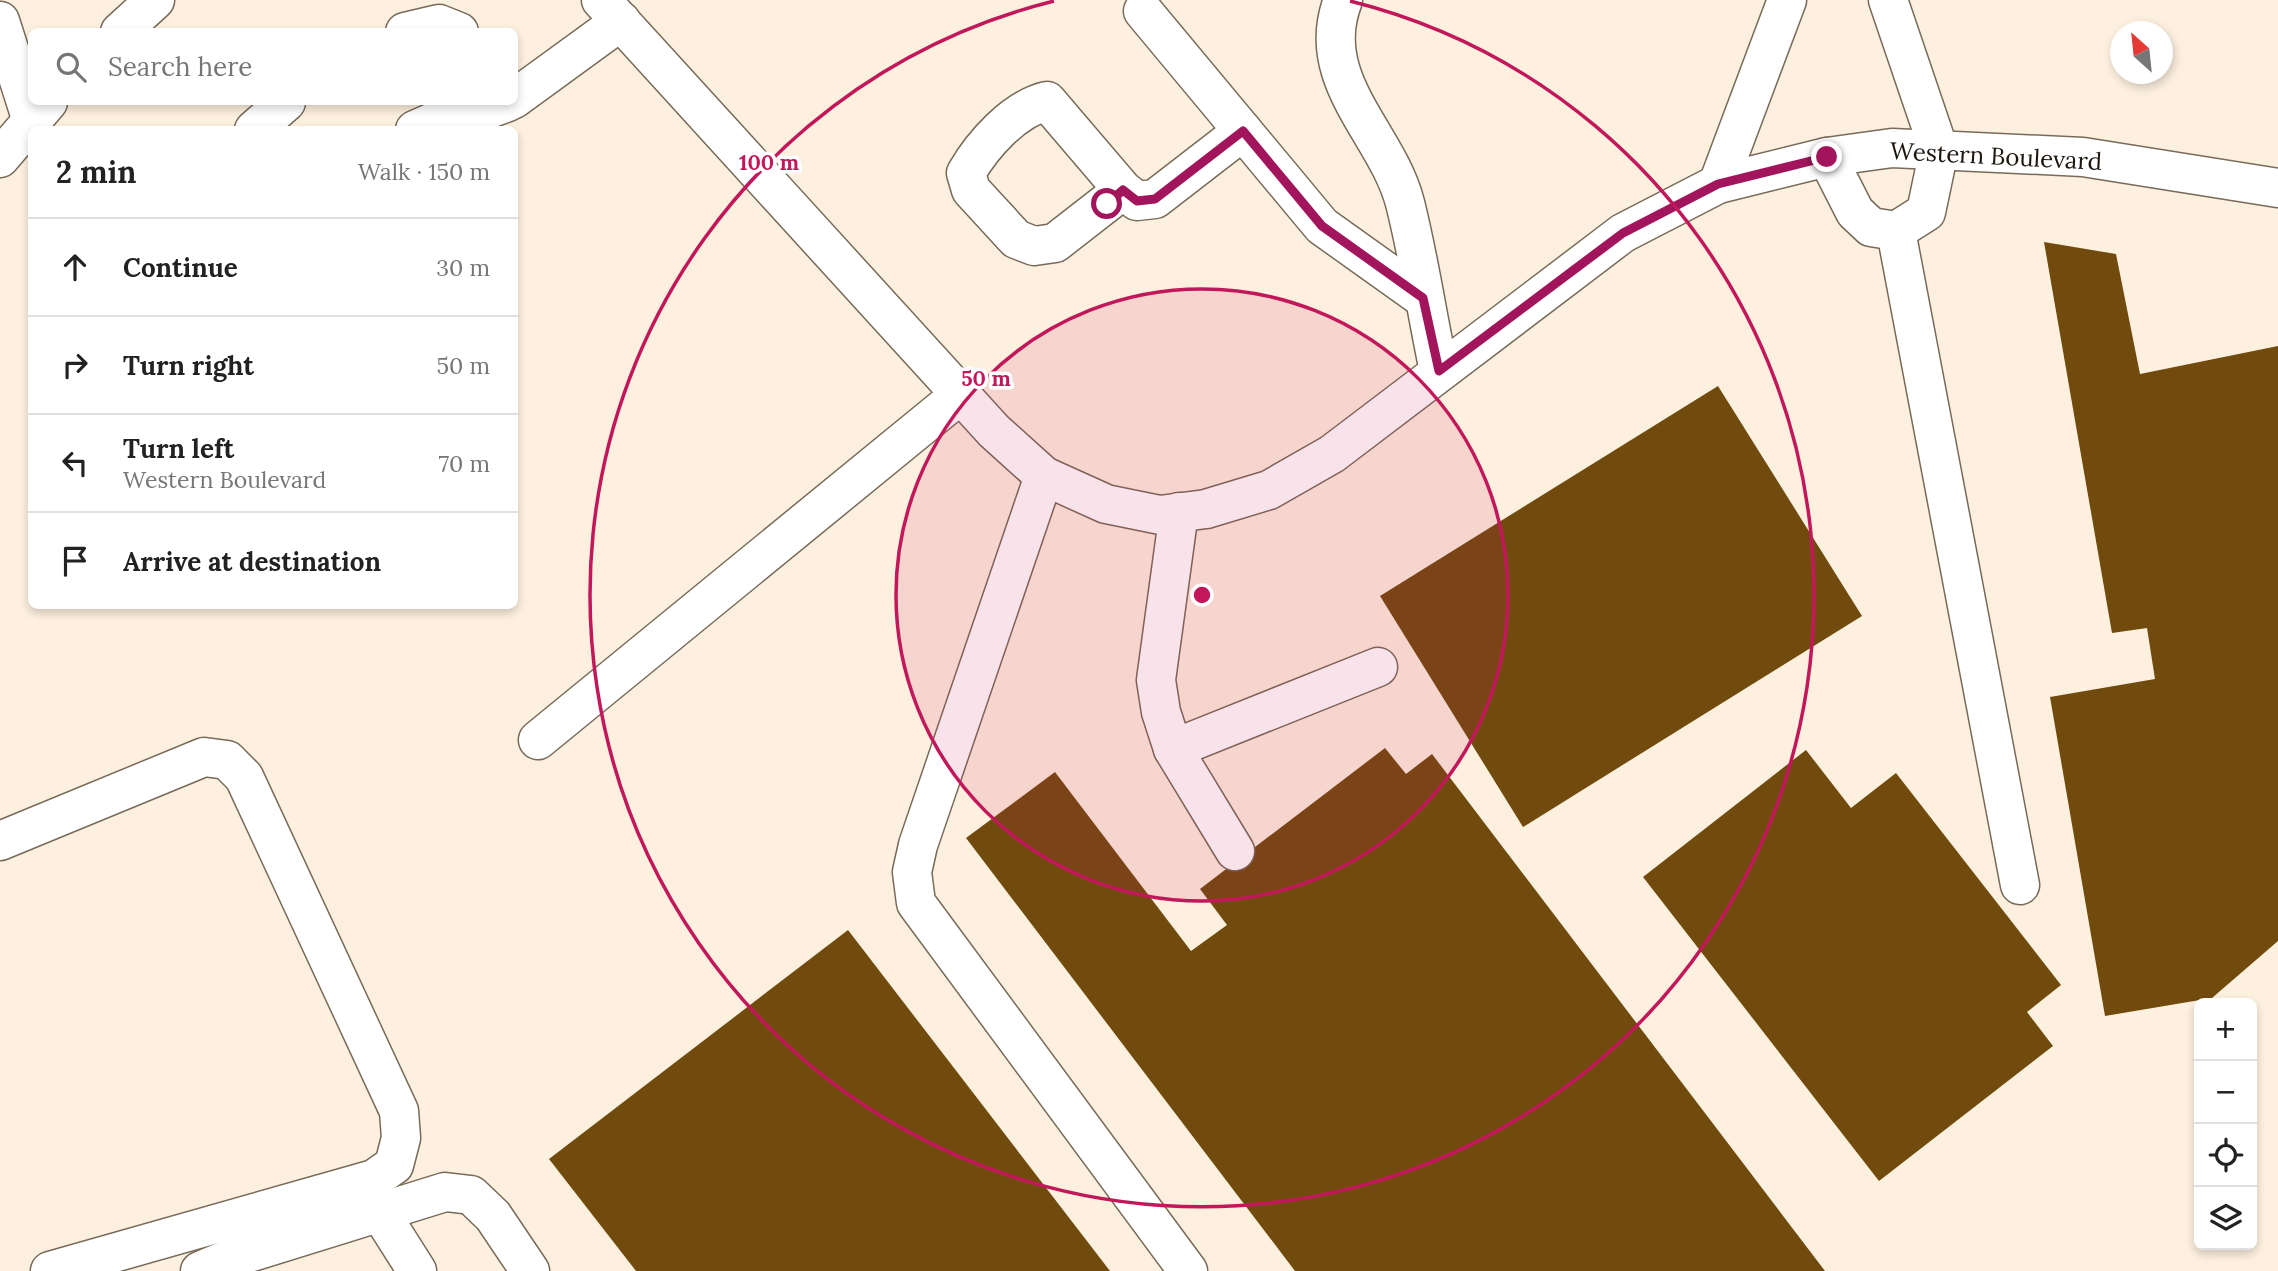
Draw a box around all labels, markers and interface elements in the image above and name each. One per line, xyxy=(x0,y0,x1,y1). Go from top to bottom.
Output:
north arrow xyxy=(2110,21,2173,84)
search box xyxy=(28,28,518,105)
icon: search xyxy=(52,48,90,86)
text: Search here xyxy=(108,50,252,83)
street label: Western Boulevard xyxy=(1889,135,2103,177)
route end xyxy=(1811,141,1842,172)
text: 100 m xyxy=(739,149,799,176)
text: 2 min xyxy=(56,153,136,191)
text: Walk · 150 m xyxy=(358,157,490,186)
route start xyxy=(1091,188,1122,219)
icon: ahead xyxy=(56,248,94,286)
text: Continue xyxy=(123,251,238,284)
text: 30 m xyxy=(436,253,490,282)
icon: right xyxy=(56,346,94,384)
text: Turn right xyxy=(123,349,254,382)
text: 50 m xyxy=(437,351,490,380)
text: 50 m xyxy=(961,365,1011,392)
text: Turn left xyxy=(123,432,234,465)
icon: left xyxy=(56,444,94,482)
text: 70 m xyxy=(439,449,490,478)
text: Western Boulevard xyxy=(123,465,326,494)
icon: arrive xyxy=(56,542,94,580)
text: Arrive at destination xyxy=(123,545,381,578)
centre of rings xyxy=(1190,583,1214,607)
map controls xyxy=(2194,998,2257,1250)
button: + xyxy=(2194,998,2257,1061)
button: − xyxy=(2194,1061,2257,1124)
button: locate xyxy=(2194,1124,2257,1187)
button: layers xyxy=(2194,1187,2257,1250)

